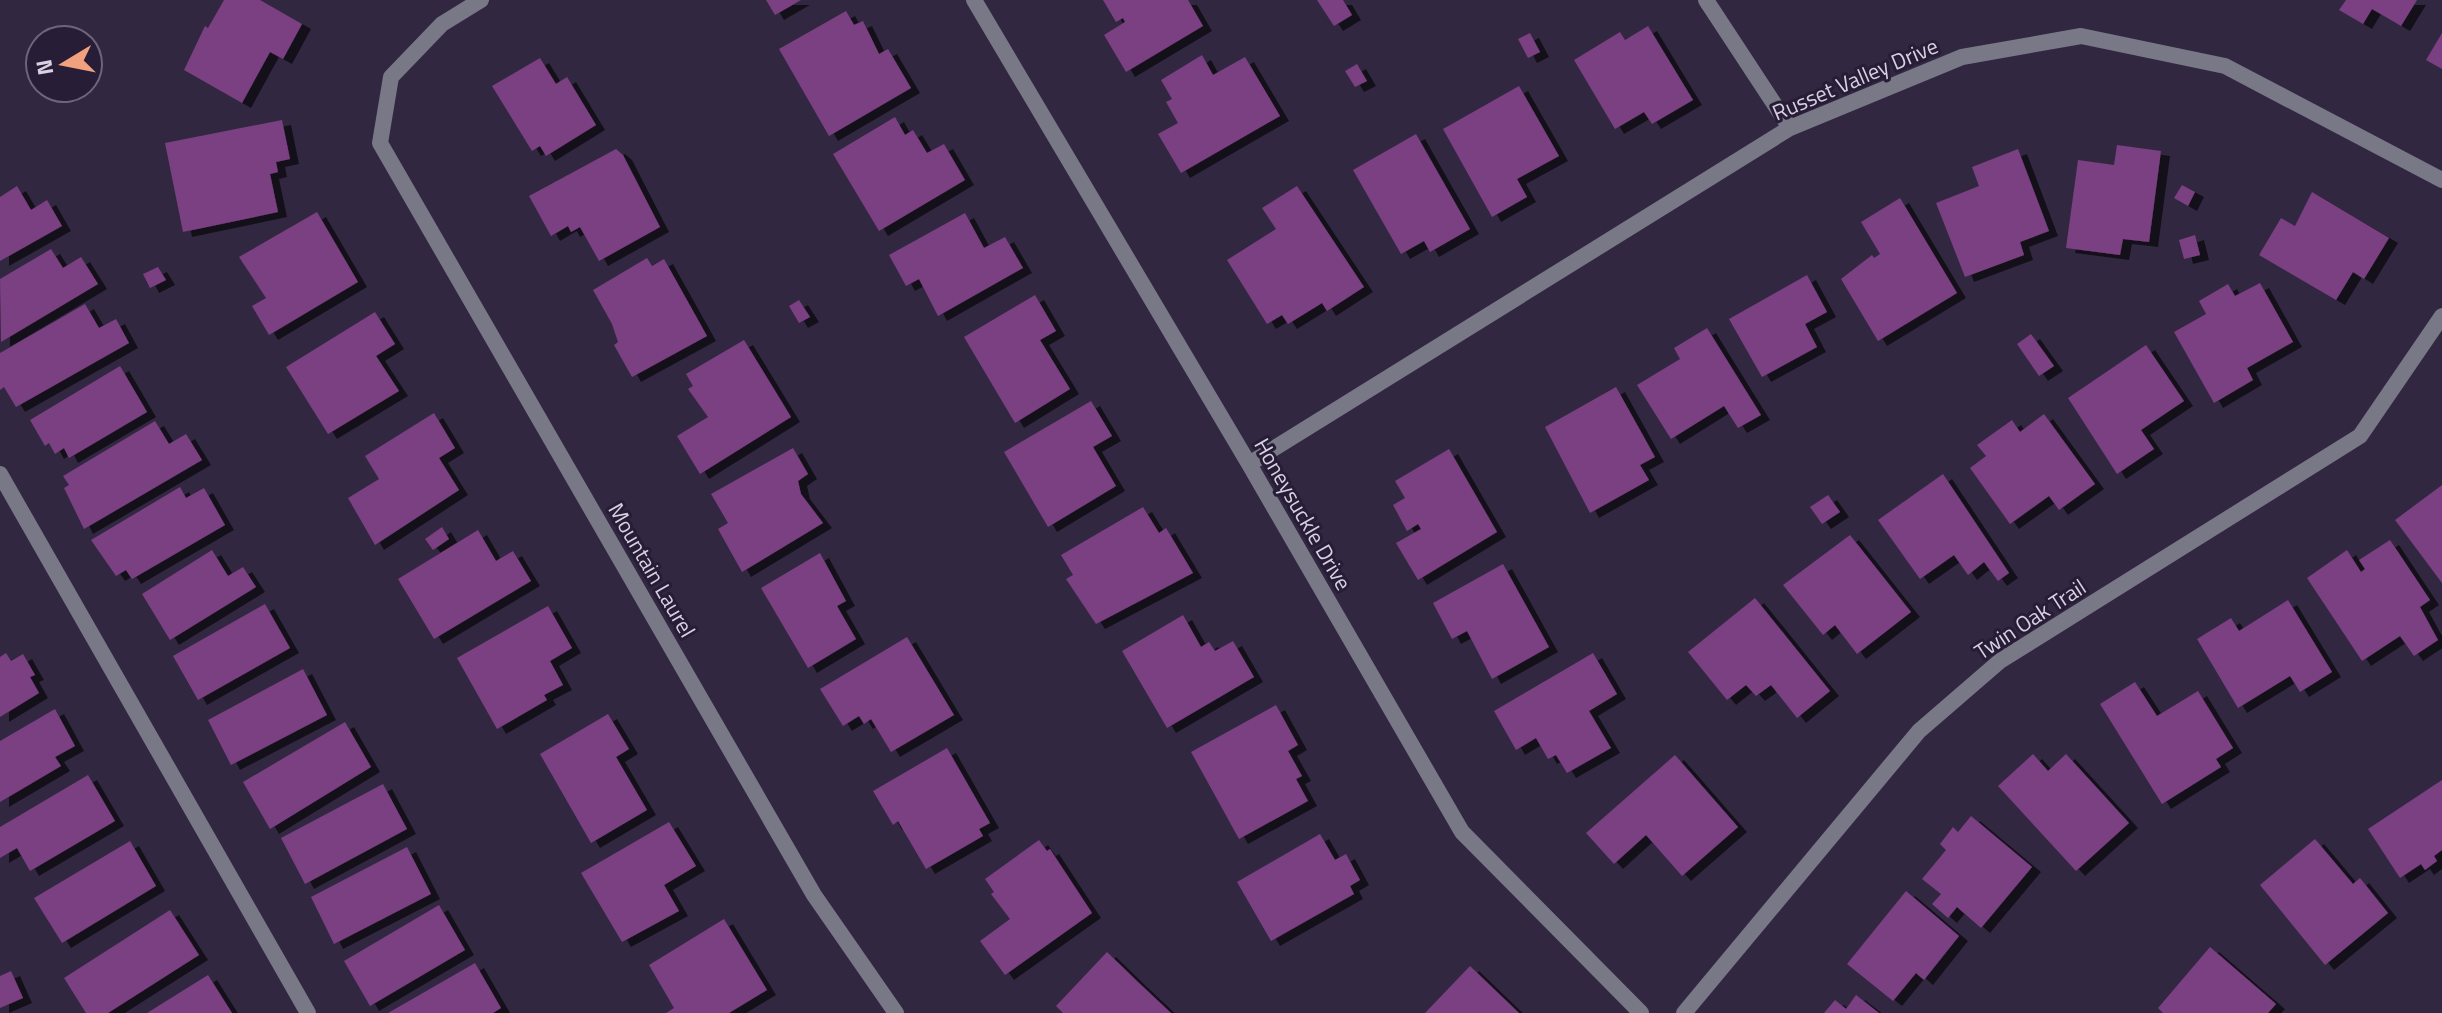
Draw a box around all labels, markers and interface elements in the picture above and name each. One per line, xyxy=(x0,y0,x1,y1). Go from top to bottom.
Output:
north arrow xyxy=(24,24,104,104)
street label: Russet Valley Drive xyxy=(1767,29,1943,129)
text: N xyxy=(26,57,62,78)
street label: Honeysuckle Drive xyxy=(1246,432,1360,596)
street label: Mountain Laurel xyxy=(600,496,704,644)
street label: Twin Oak Trail xyxy=(1967,570,2093,668)

